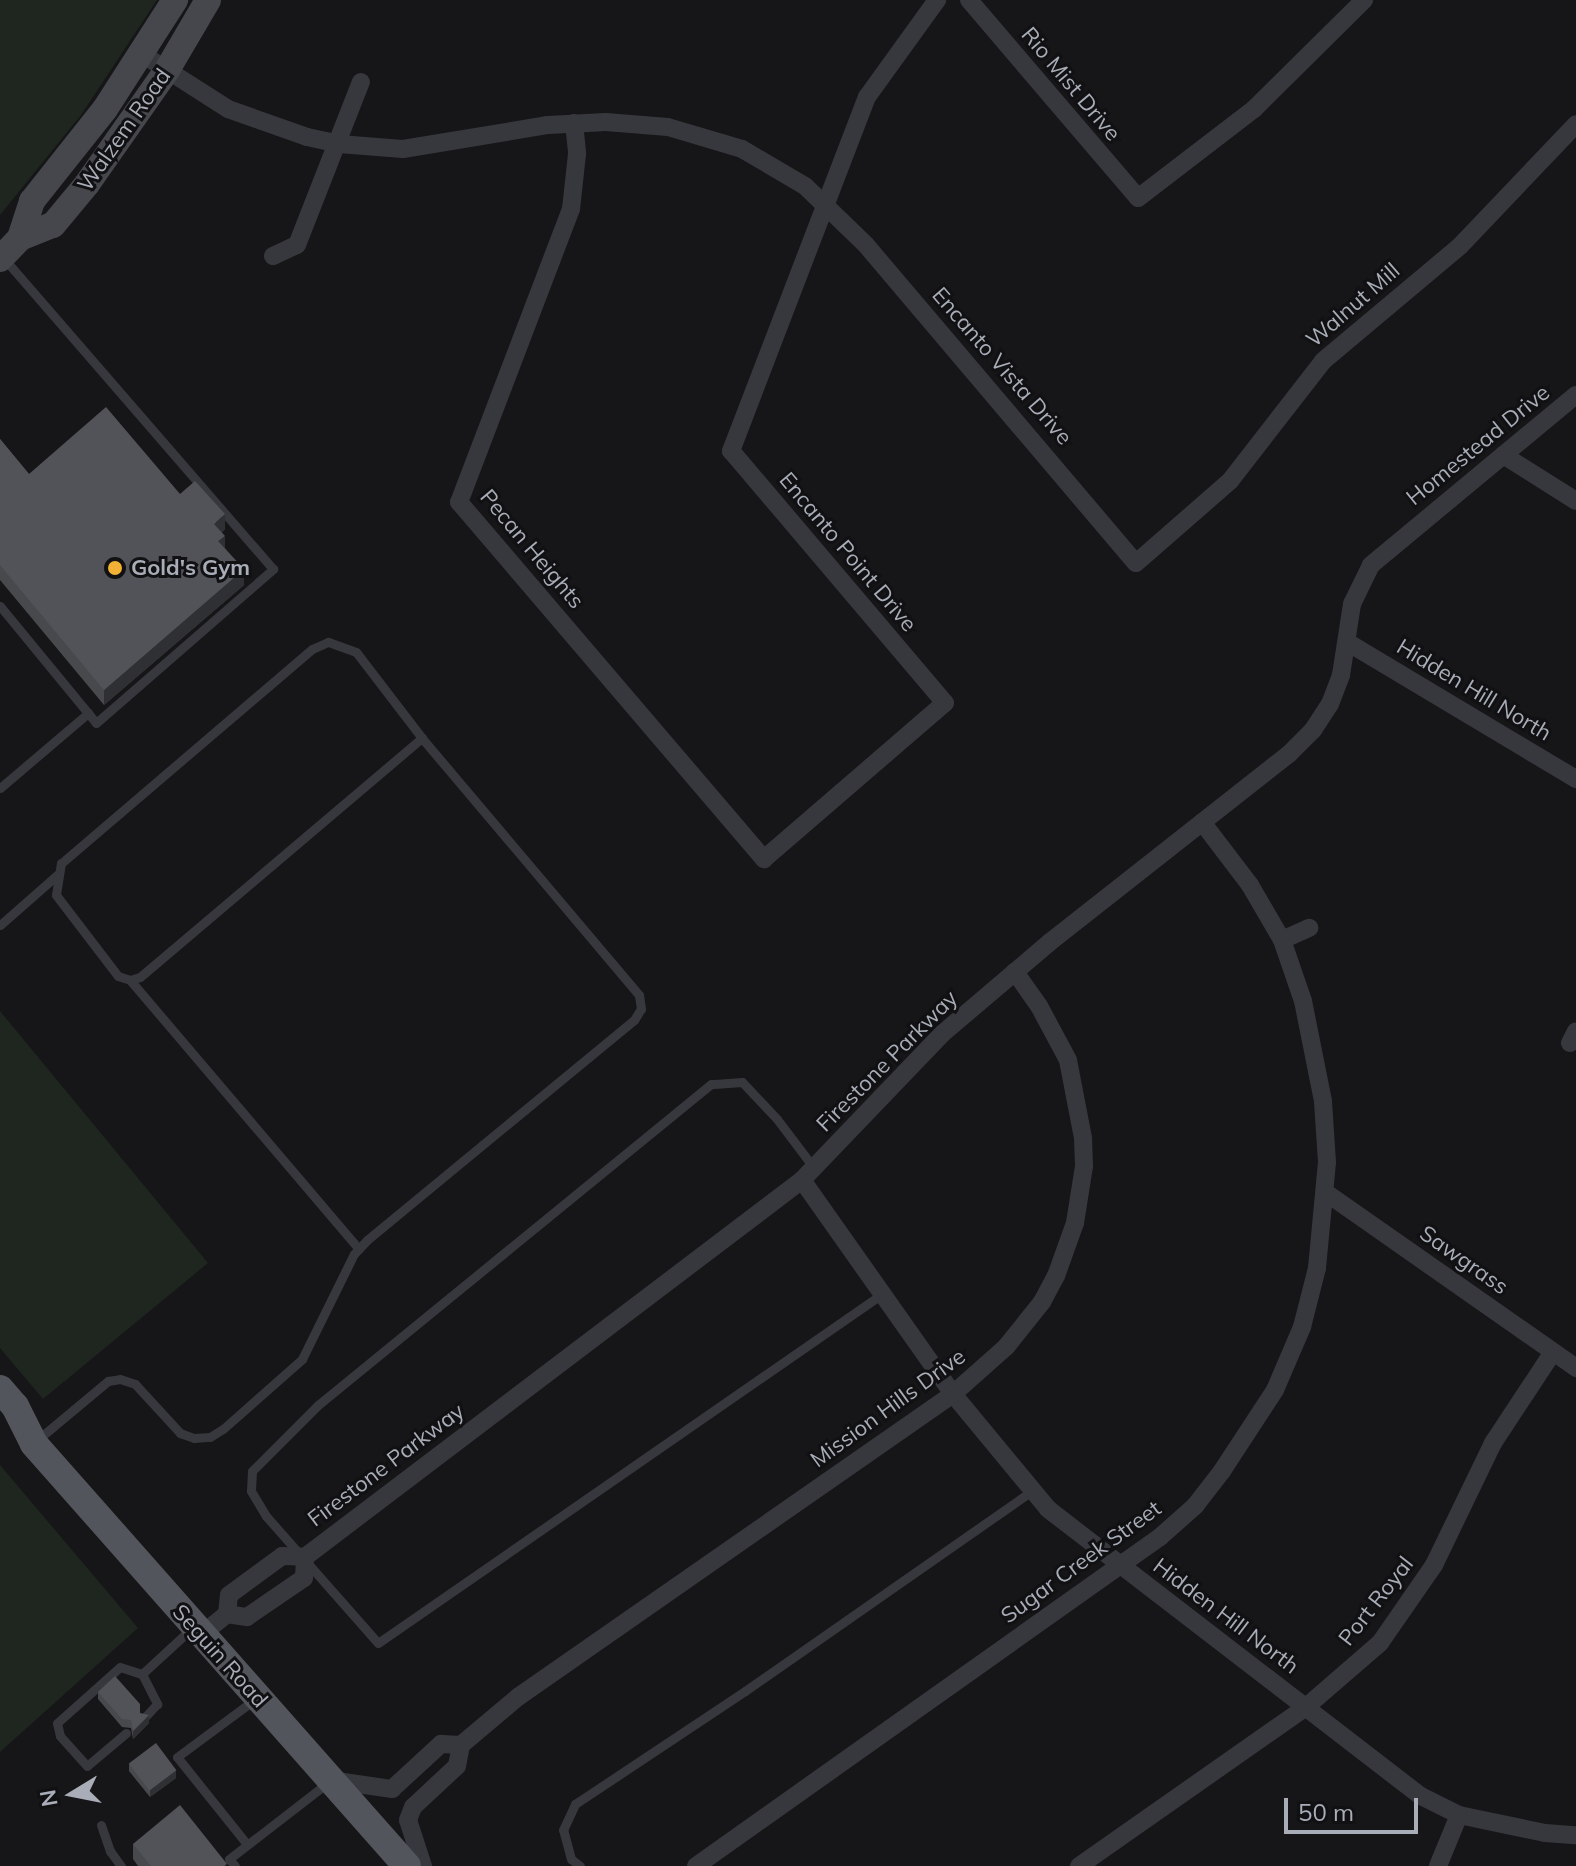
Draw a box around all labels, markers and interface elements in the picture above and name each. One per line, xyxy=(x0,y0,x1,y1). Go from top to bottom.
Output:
street label: Rio Mist Drive xyxy=(1016,22,1126,146)
street label: Walzem Road xyxy=(72,64,176,196)
street label: Walnut Mill xyxy=(1301,257,1405,353)
street label: Encanto Vista Drive xyxy=(926,282,1078,450)
street label: Homestead Drive xyxy=(1401,379,1555,511)
street label: Encanto Point Drive xyxy=(774,467,922,637)
street label: Pecan Heights xyxy=(475,484,589,614)
place label: Gold's Gym xyxy=(131,555,250,581)
marker: Gold's Gym xyxy=(106,559,124,577)
street label: Hidden Hill North xyxy=(1392,633,1556,747)
street label: Firestone Parkway xyxy=(811,985,963,1137)
street label: Sawgrass xyxy=(1415,1220,1513,1300)
street label: Mission Hills Drive xyxy=(806,1343,970,1473)
street label: Firestone Parkway xyxy=(303,1398,469,1532)
street label: Sugar Creek Street xyxy=(996,1495,1166,1629)
street label: Port Royal xyxy=(1333,1551,1419,1651)
street label: Hidden Hill North xyxy=(1148,1553,1304,1679)
street label: Seguin Road xyxy=(167,1599,273,1713)
north arrow xyxy=(32,1754,112,1834)
scale bar xyxy=(1288,1782,1422,1832)
text: N xyxy=(33,1788,64,1809)
text: 50 m xyxy=(1298,1797,1354,1827)

